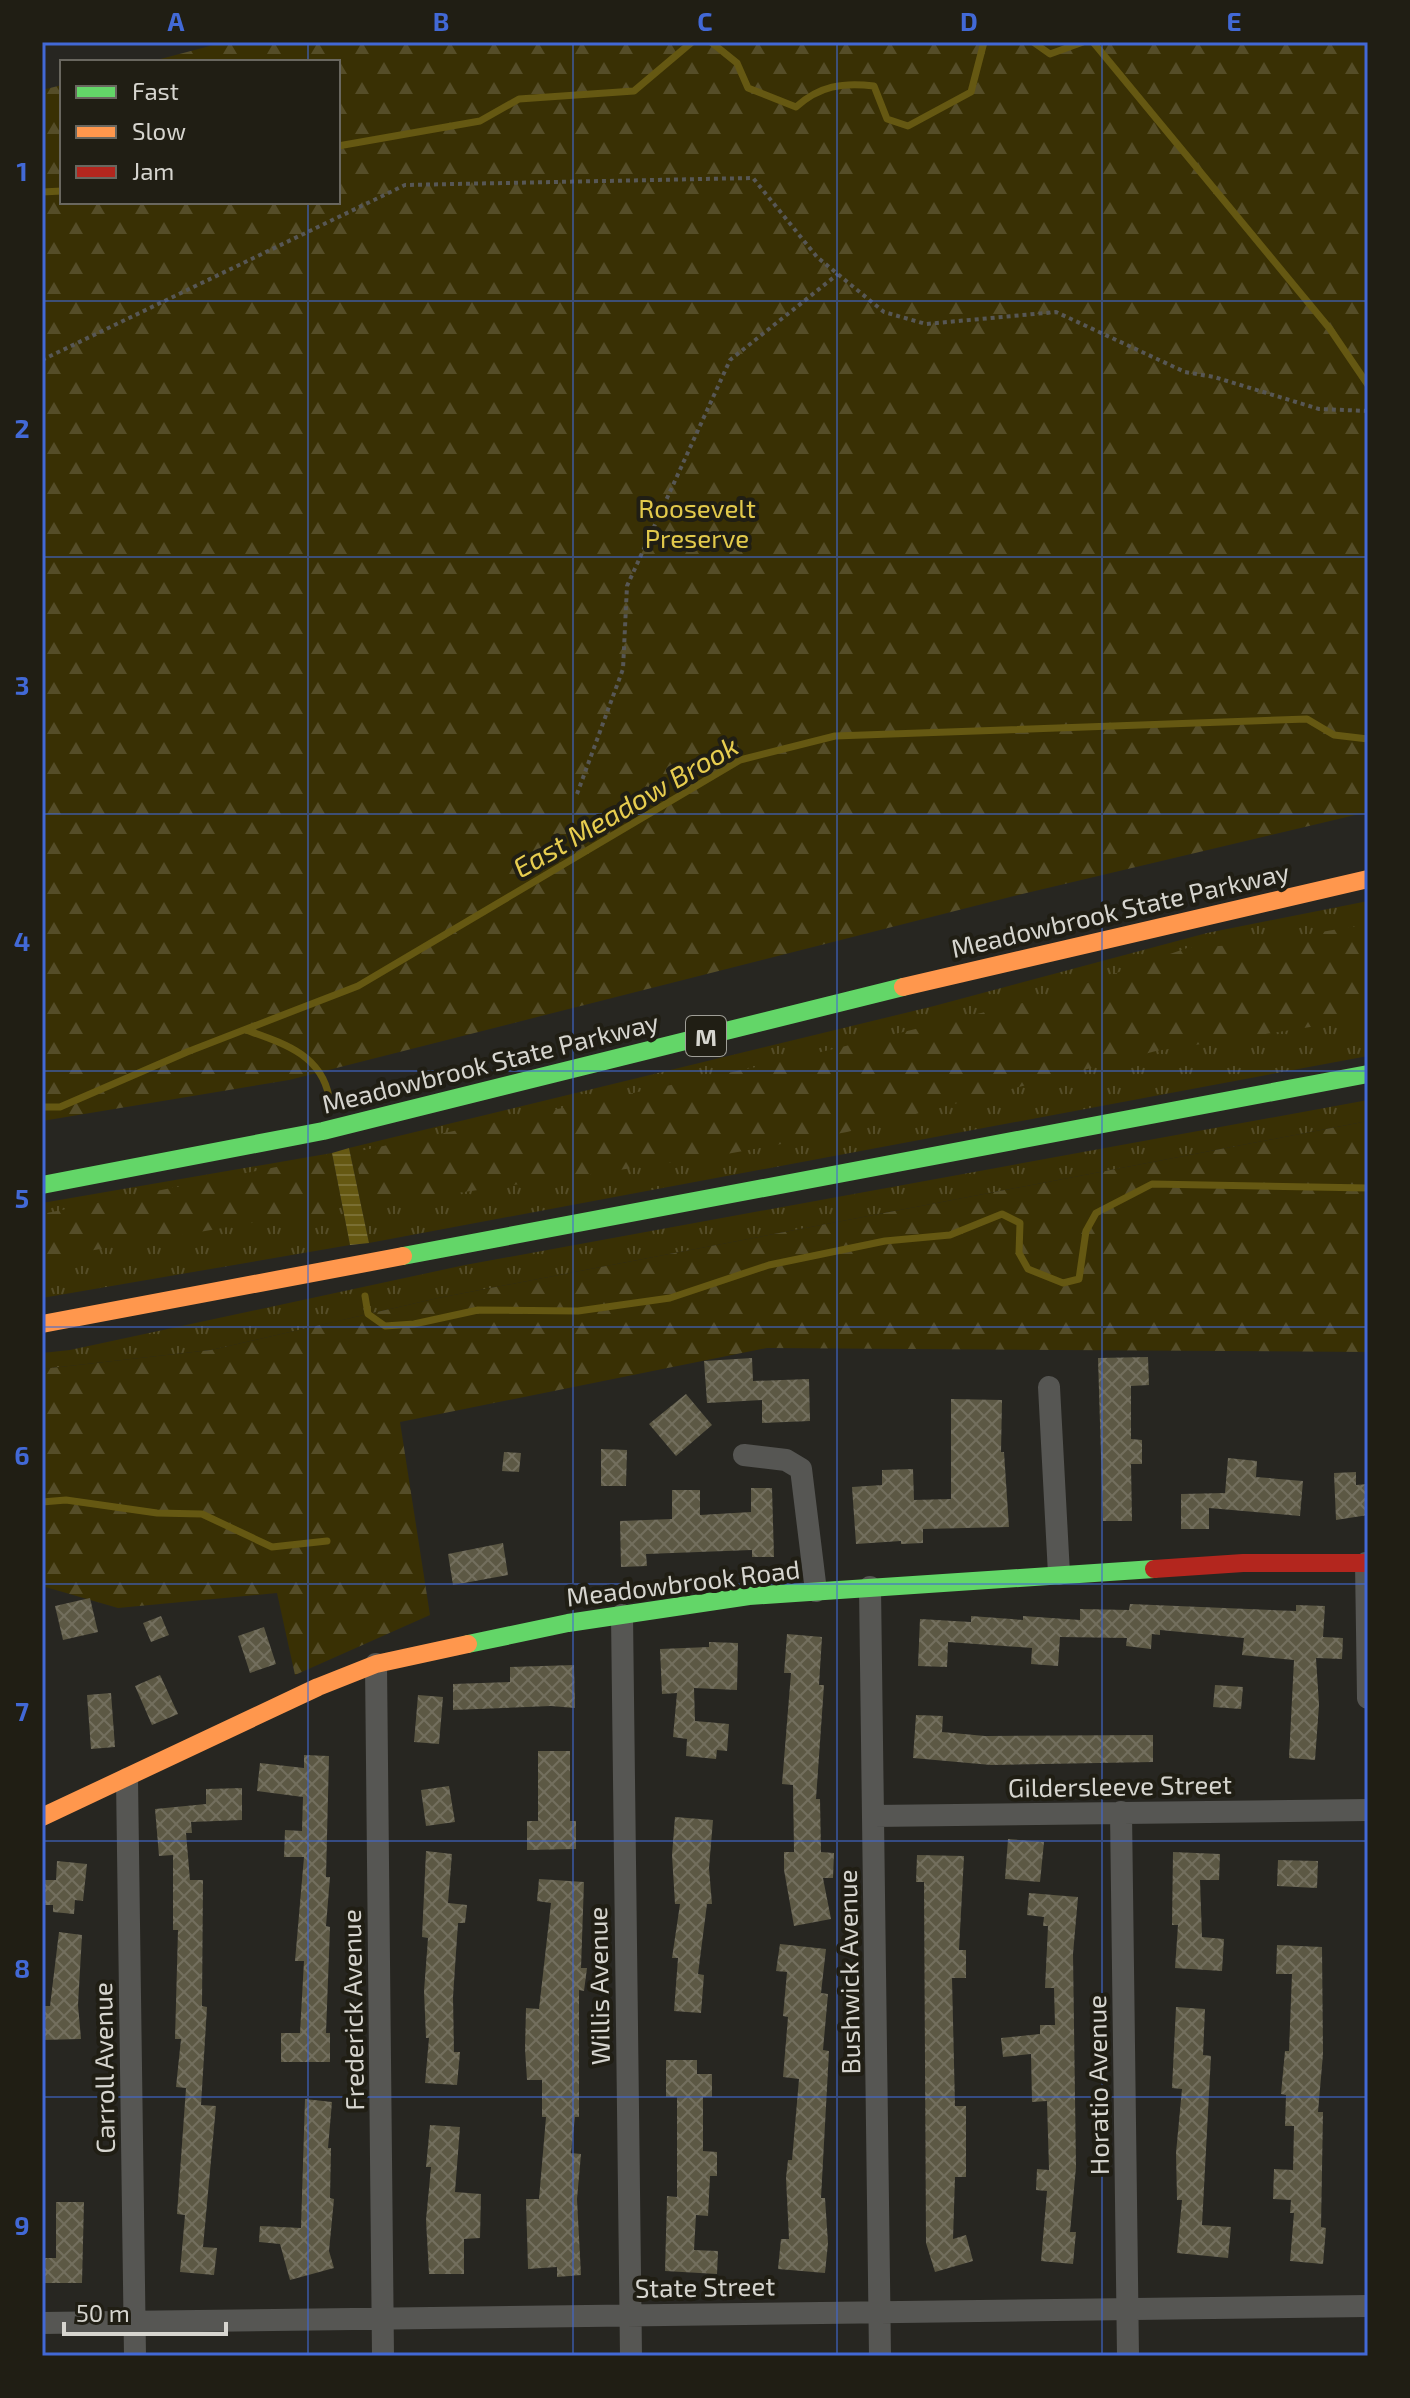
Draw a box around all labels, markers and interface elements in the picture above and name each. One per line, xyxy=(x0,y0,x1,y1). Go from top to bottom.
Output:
text: A xyxy=(168,5,185,36)
text: B xyxy=(433,5,449,36)
text: C xyxy=(697,5,713,36)
text: D xyxy=(960,5,978,36)
text: E xyxy=(1226,5,1242,36)
legend xyxy=(60,60,340,204)
text: Fast xyxy=(132,76,179,105)
text: Slow xyxy=(132,116,186,145)
text: 1 xyxy=(16,155,28,186)
text: Jam xyxy=(132,156,174,185)
text: 2 xyxy=(14,412,30,443)
park label: Roosevelt Preserve xyxy=(638,492,756,553)
text: 3 xyxy=(15,669,29,700)
water label: East Meadow Brook xyxy=(506,728,744,884)
street label: Meadowbrook State Parkway xyxy=(948,855,1292,963)
text: 4 xyxy=(14,925,30,956)
street label: Meadowbrook State Parkway xyxy=(318,1005,662,1119)
road number: M xyxy=(686,1016,726,1056)
text: 5 xyxy=(15,1182,29,1213)
text: 6 xyxy=(14,1439,30,1470)
street label: Meadowbrook Road xyxy=(564,1552,802,1612)
text: 7 xyxy=(15,1695,29,1726)
street label: Gildersleeve Street xyxy=(1008,1768,1232,1802)
street label: Bushwick Avenue xyxy=(831,1869,865,2075)
street label: Willis Avenue xyxy=(581,1906,615,2066)
street label: Frederick Avenue xyxy=(335,1909,369,2111)
text: 8 xyxy=(14,1952,30,1983)
street label: Carroll Avenue xyxy=(86,1982,120,2154)
street label: Horatio Avenue xyxy=(1080,1995,1114,2175)
text: 9 xyxy=(14,2209,30,2240)
street label: State Street xyxy=(634,2269,776,2303)
scale bar xyxy=(64,2286,226,2336)
text: 50 m xyxy=(76,2298,130,2327)

